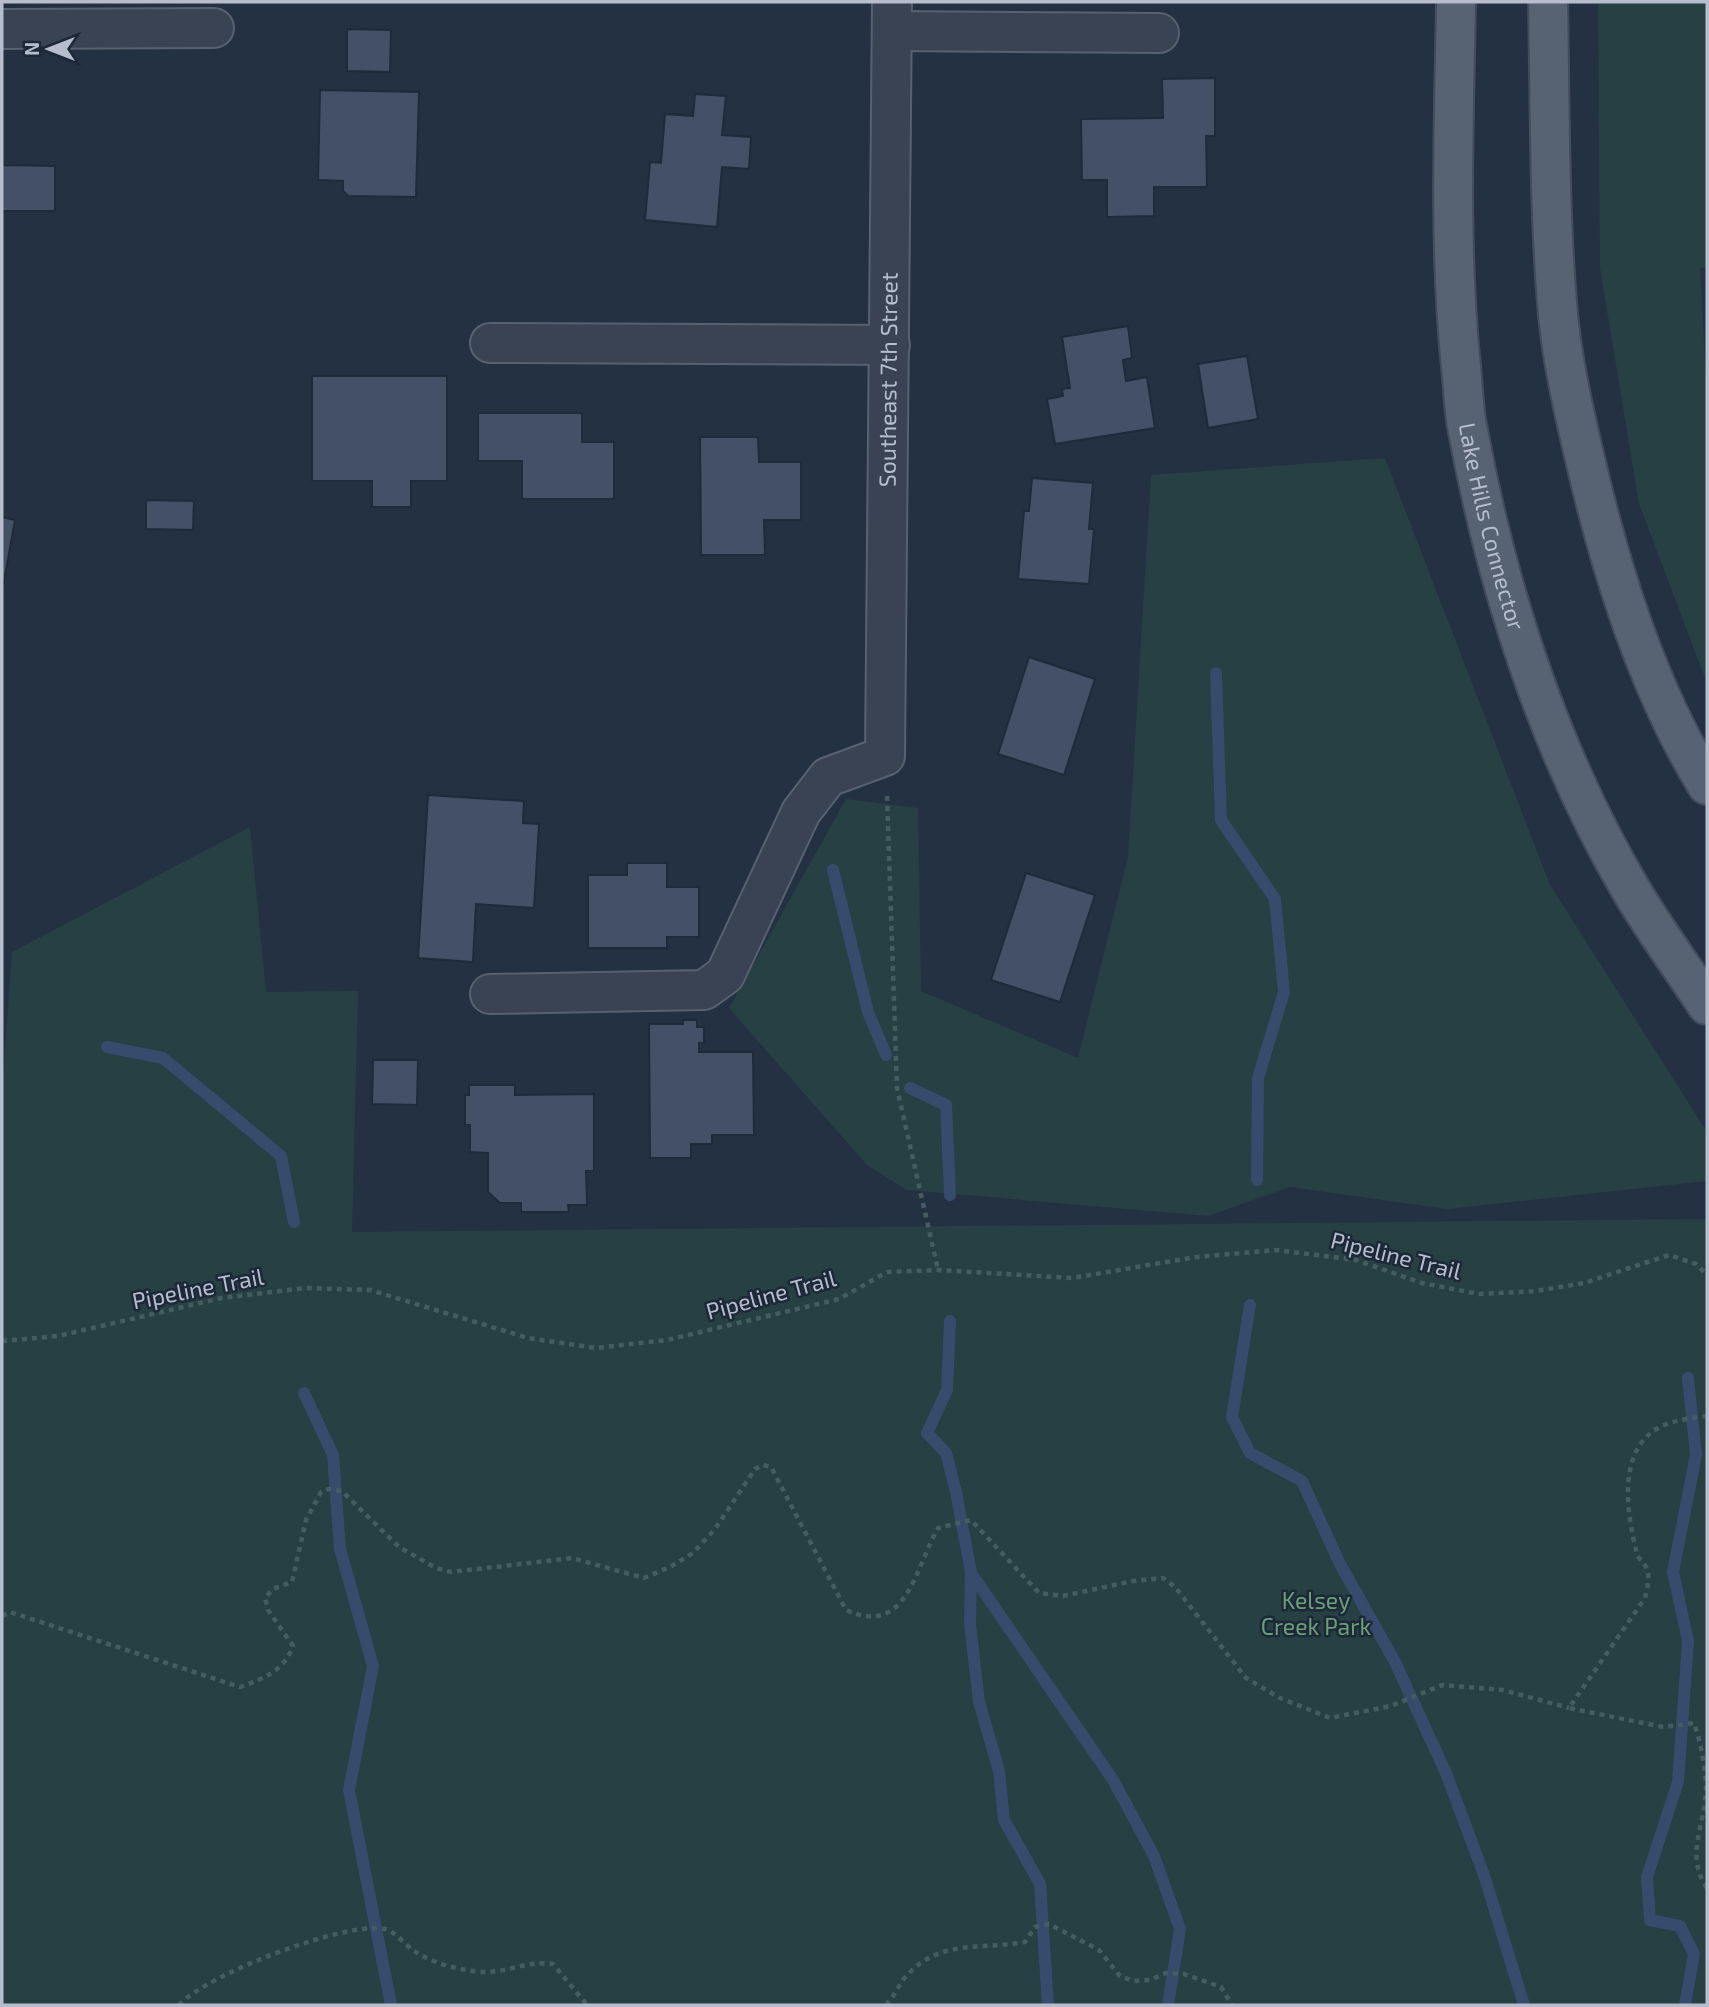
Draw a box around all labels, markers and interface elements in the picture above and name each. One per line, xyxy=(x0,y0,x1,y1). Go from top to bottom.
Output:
north arrow xyxy=(14,14,84,84)
text: N xyxy=(20,42,43,56)
street label: Southeast 7th Street xyxy=(872,272,902,487)
street label: Lake Hills Connector xyxy=(1454,420,1531,633)
street label: Pipeline Trail xyxy=(1328,1225,1465,1285)
street label: Pipeline Trail xyxy=(130,1262,266,1314)
street label: Pipeline Trail xyxy=(703,1263,839,1325)
park label: Kelsey Creek Park xyxy=(1261,1586,1371,1640)

